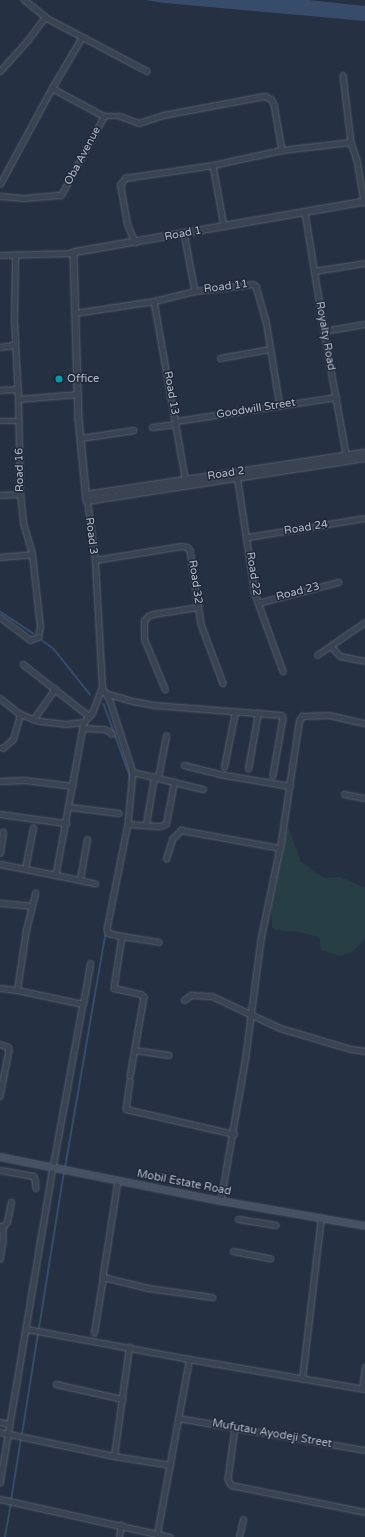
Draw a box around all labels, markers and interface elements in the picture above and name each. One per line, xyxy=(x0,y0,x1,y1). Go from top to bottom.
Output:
street label: Oba Avenue xyxy=(62,125,104,187)
street label: Road 1 xyxy=(163,224,203,244)
street label: Road 11 xyxy=(203,278,249,296)
street label: Royalty Road xyxy=(312,301,338,371)
street label: Road 13 xyxy=(161,370,181,416)
place label: Office xyxy=(67,372,99,386)
marker: Office xyxy=(54,374,64,384)
street label: Goodwill Street xyxy=(216,396,296,422)
street label: Road 16 xyxy=(13,448,27,492)
street label: Road 2 xyxy=(206,465,246,483)
street label: Road 3 xyxy=(82,517,100,555)
street label: Road 24 xyxy=(283,518,329,538)
street label: Road 22 xyxy=(243,551,263,597)
street label: Road 32 xyxy=(185,559,205,605)
street label: Road 23 xyxy=(275,580,321,604)
street label: Mobil Estate Road xyxy=(136,1167,232,1199)
street label: Mufutau Ayodeji Street xyxy=(211,1417,333,1451)

